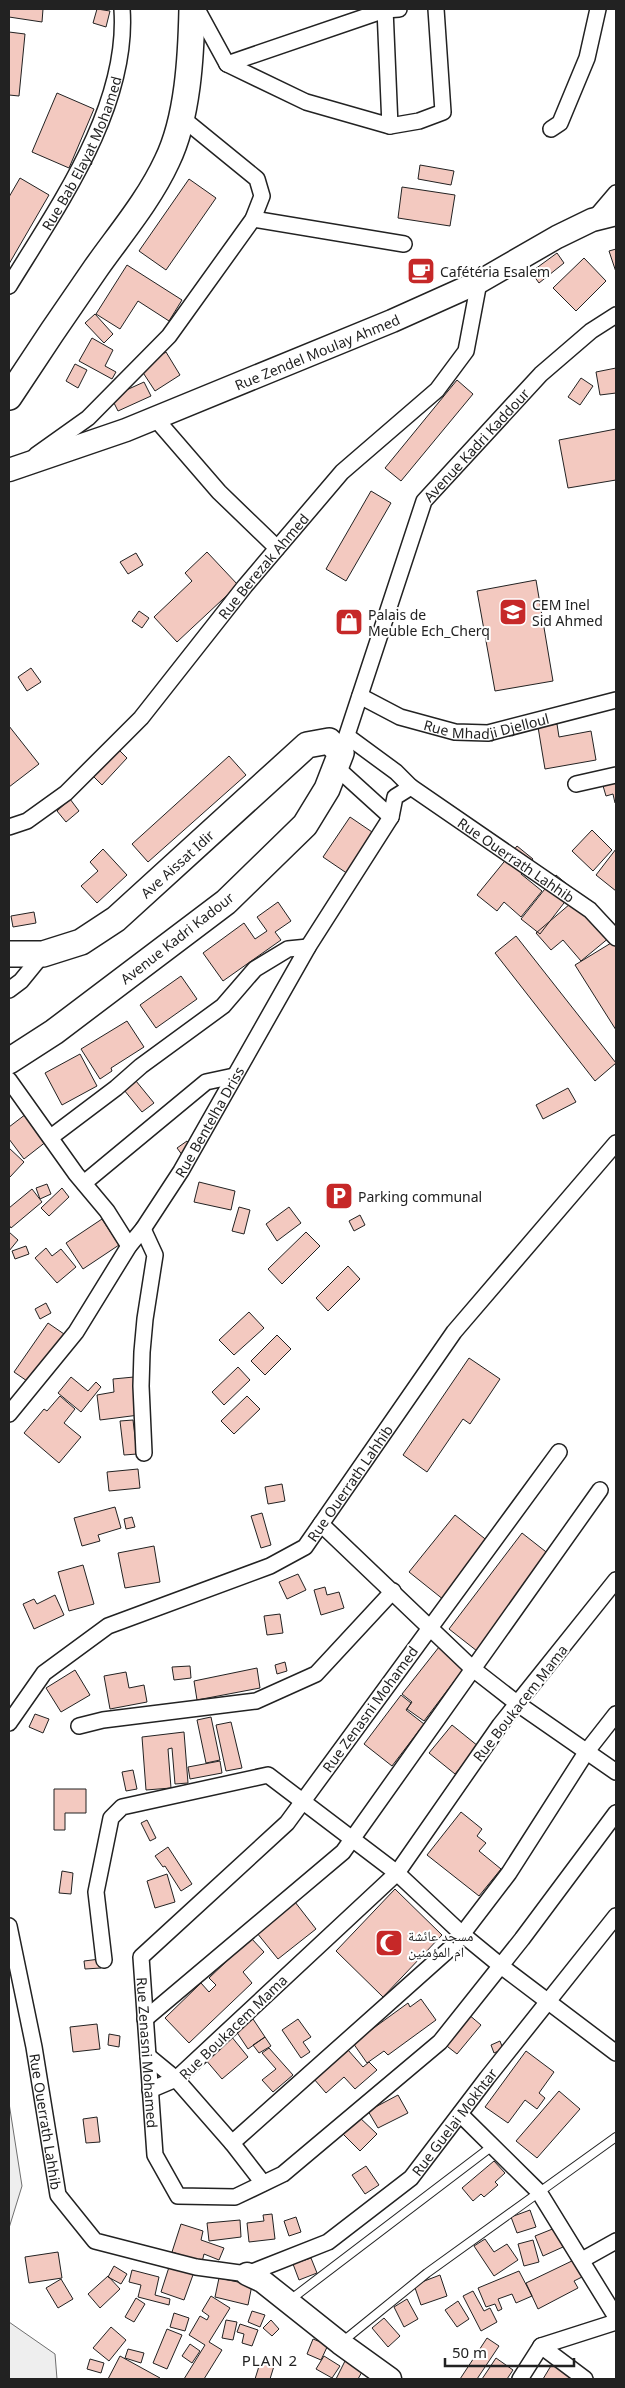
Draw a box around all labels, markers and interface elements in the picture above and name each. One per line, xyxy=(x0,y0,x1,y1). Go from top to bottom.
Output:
street label: Rue Bab Elayat Mohamed xyxy=(37,74,125,233)
cafe icon: Cafétéria Esalem xyxy=(406,256,436,286)
place label: Cafétéria Esalem xyxy=(440,262,550,281)
street label: Rue Zendel Moulay Ahmed xyxy=(232,309,402,394)
street label: Avenue Kadri Kaddour xyxy=(419,384,533,505)
street label: Rue Berezak Ahmed xyxy=(213,509,312,623)
place label: CEM Inel Sid Ahmed xyxy=(532,595,603,630)
school or university icon: CEM Inel Sid Ahmed xyxy=(498,597,528,627)
place label: Palais de Meuble Ech_Cherq xyxy=(368,605,490,640)
shop icon: Palais de Meuble Ech_Cherq xyxy=(334,607,364,637)
street label: Rue Mhadji Djelloul xyxy=(422,708,551,743)
street label: Rue Ouerrath Lahhib xyxy=(454,813,579,906)
street label: Ave Aissat Idir xyxy=(136,825,218,902)
street label: Avenue Kadri Kadour xyxy=(116,888,238,988)
street label: Rue Bentelha Driss xyxy=(170,1063,248,1181)
parking icon: Parking communal xyxy=(324,1181,354,1211)
place label: Parking communal xyxy=(358,1187,482,1206)
street label: Rue Ouerrath Lahhib xyxy=(302,1421,396,1545)
street label: Rue Boukacem Mama xyxy=(468,1641,572,1765)
street label: Rue Zenasni Mohamed xyxy=(318,1642,422,1776)
place label: مسجد عائشة ام المؤمنين xyxy=(408,1926,473,1962)
mosque icon: مسجد عائشة ام المؤمنين xyxy=(374,1928,404,1958)
street label: Rue Boukacem Mama xyxy=(175,1970,291,2084)
street label: Rue Zenasni Mohamed xyxy=(133,1976,163,2129)
street label: Rue Ouerrath Lahhib xyxy=(26,2052,66,2191)
street label: Rue Guelai Mokhtar xyxy=(407,2064,501,2179)
scale bar xyxy=(445,2336,574,2368)
text: 50 m xyxy=(452,2342,487,2362)
district label: PLAN 2 xyxy=(242,2350,298,2370)

